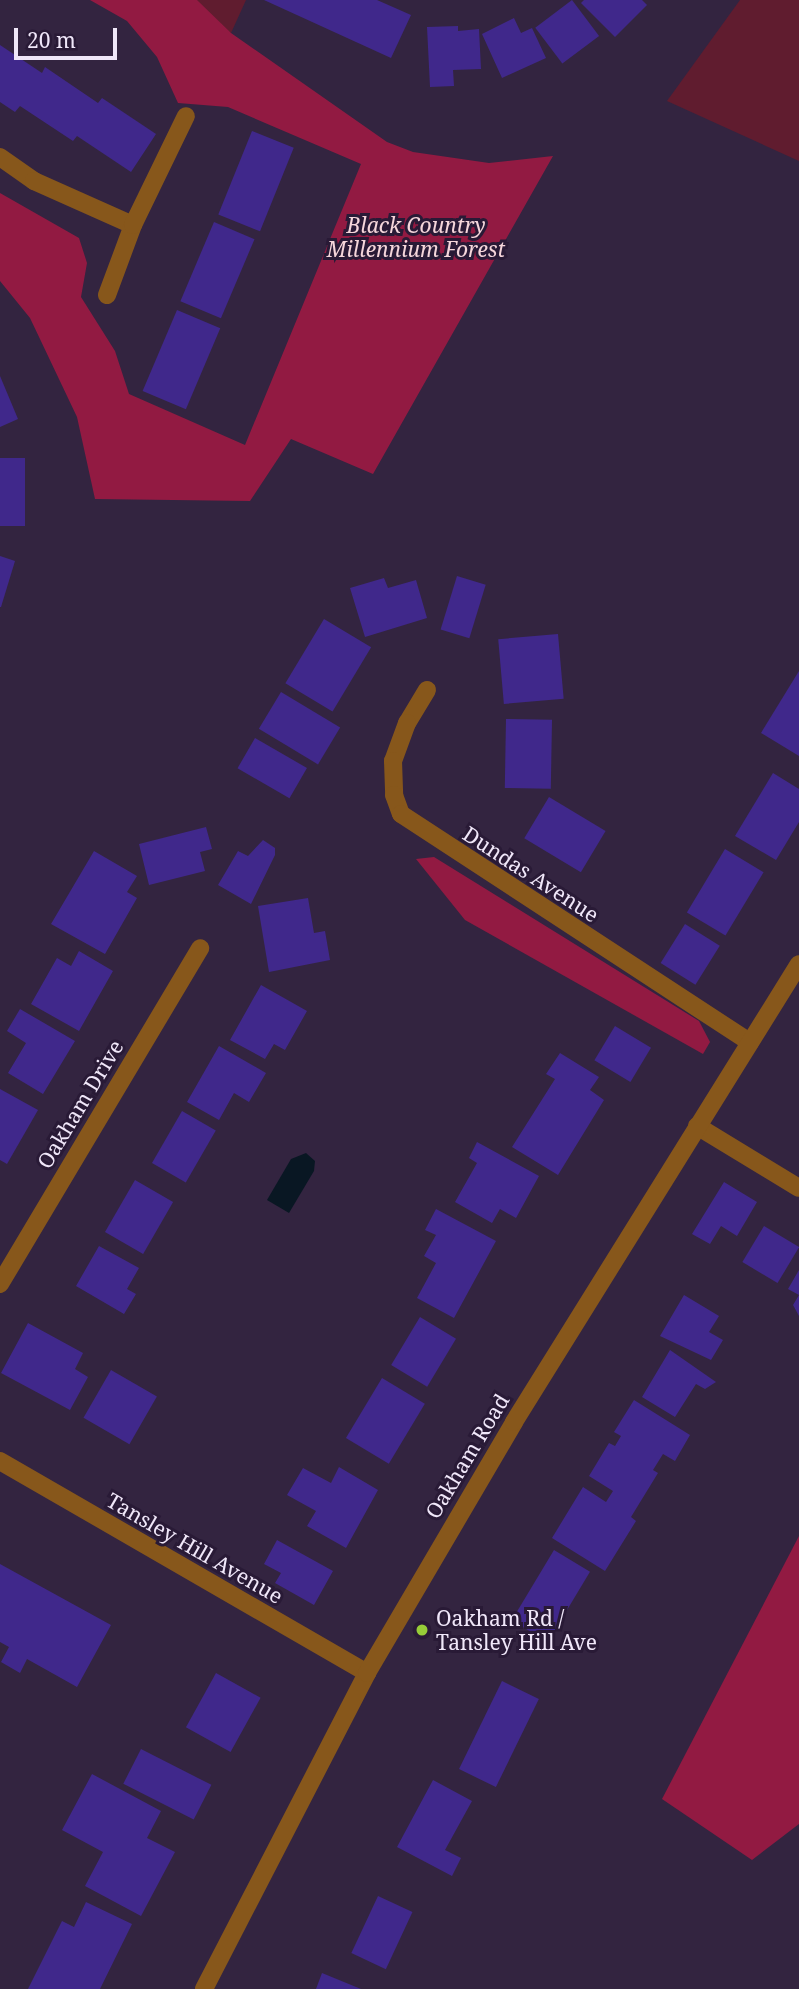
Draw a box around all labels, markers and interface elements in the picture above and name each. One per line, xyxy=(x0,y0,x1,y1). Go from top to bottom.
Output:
scale bar xyxy=(18,14,121,58)
text: 20 m xyxy=(27,26,76,54)
park label: Black Country Millennium Forest xyxy=(327,212,505,262)
street label: Dundas Avenue xyxy=(458,821,604,927)
street label: Oakham Drive xyxy=(32,1035,128,1173)
street label: Oakham Road xyxy=(420,1389,514,1523)
street label: Tansley Hill Avenue xyxy=(103,1487,287,1609)
place label: Oakham Rd / Tansley Hill Ave xyxy=(436,1605,597,1655)
marker: Oakham Rd / Tansley Hill Ave xyxy=(414,1622,430,1638)

